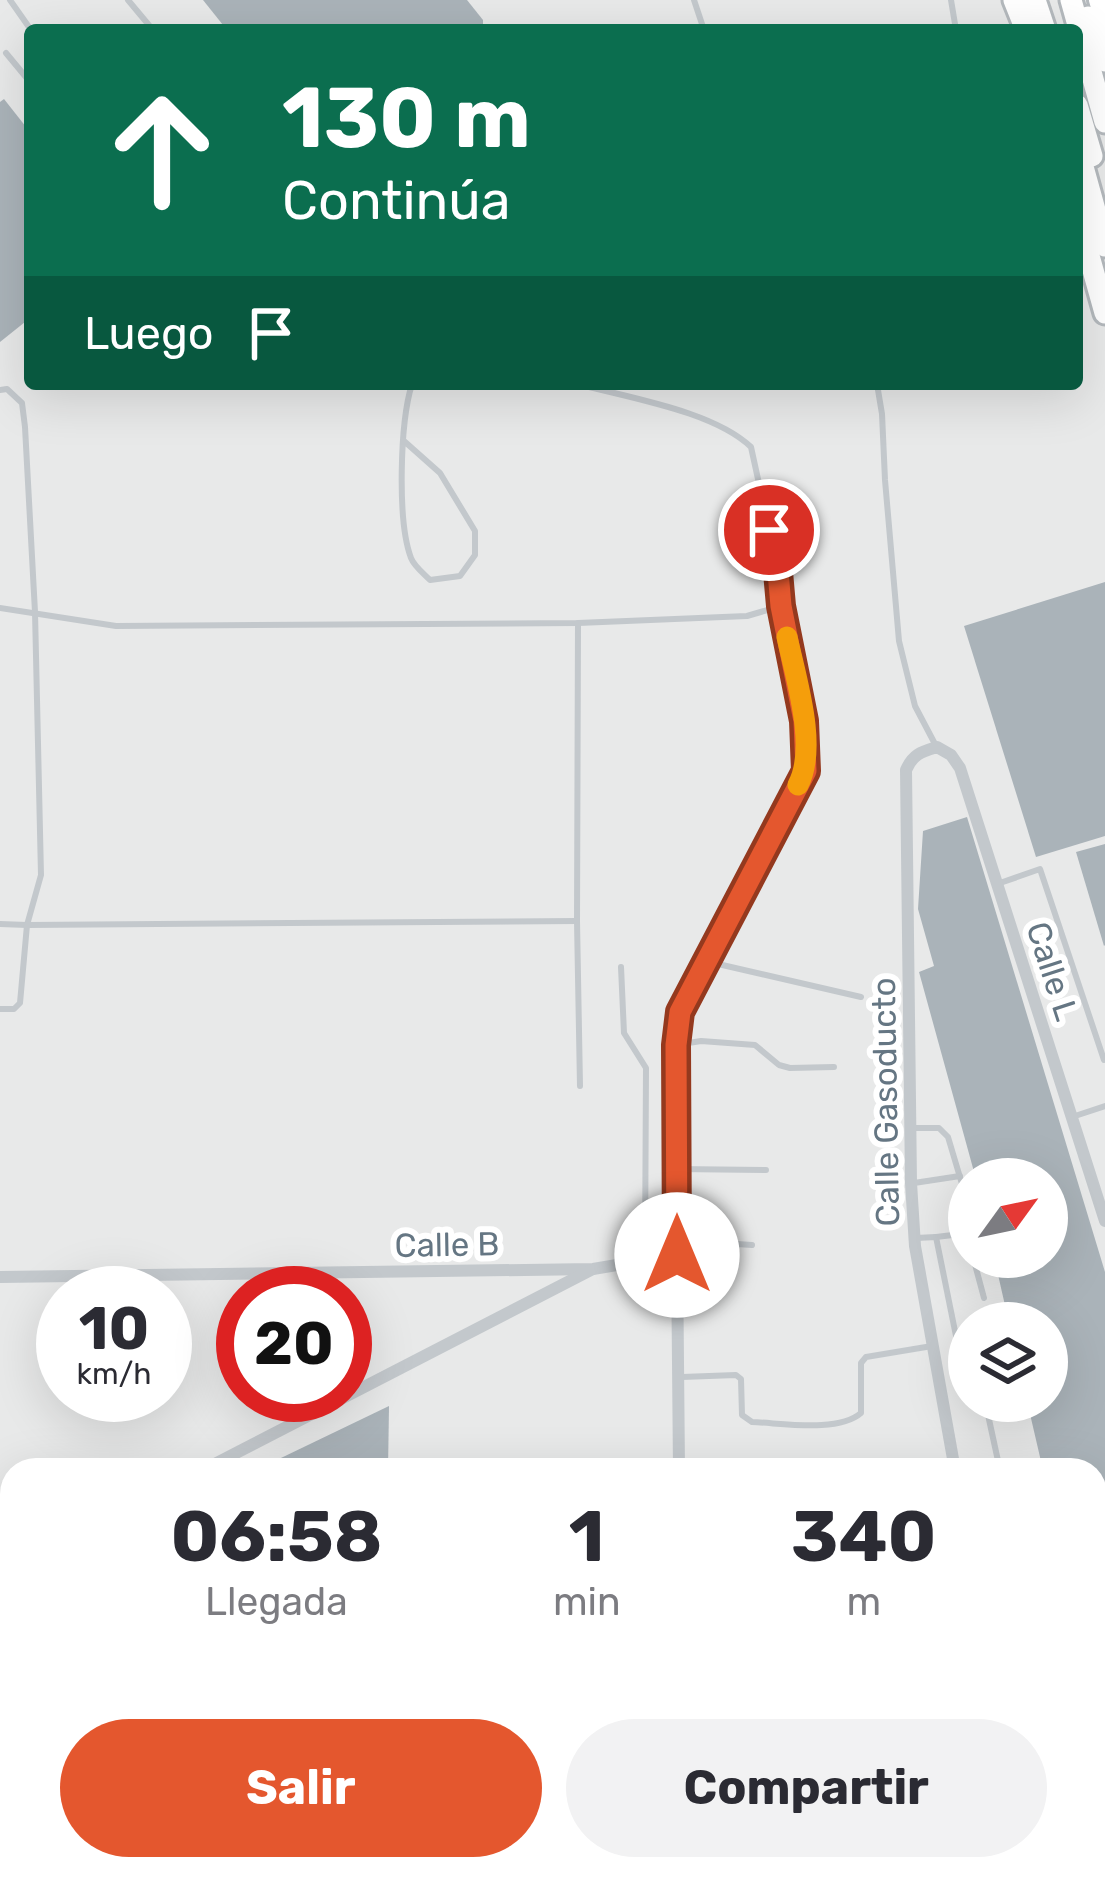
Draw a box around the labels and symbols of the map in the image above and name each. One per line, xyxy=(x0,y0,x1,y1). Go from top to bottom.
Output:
pin xyxy=(718,479,820,581)
street label: Calle L xyxy=(1018,917,1087,1025)
street label: Calle Gasoducto xyxy=(864,977,907,1227)
north arrow xyxy=(948,1158,1068,1278)
position arrow xyxy=(614,1192,740,1318)
street label: Calle B xyxy=(394,1224,500,1265)
speed limit sign: 20 xyxy=(216,1266,372,1422)

